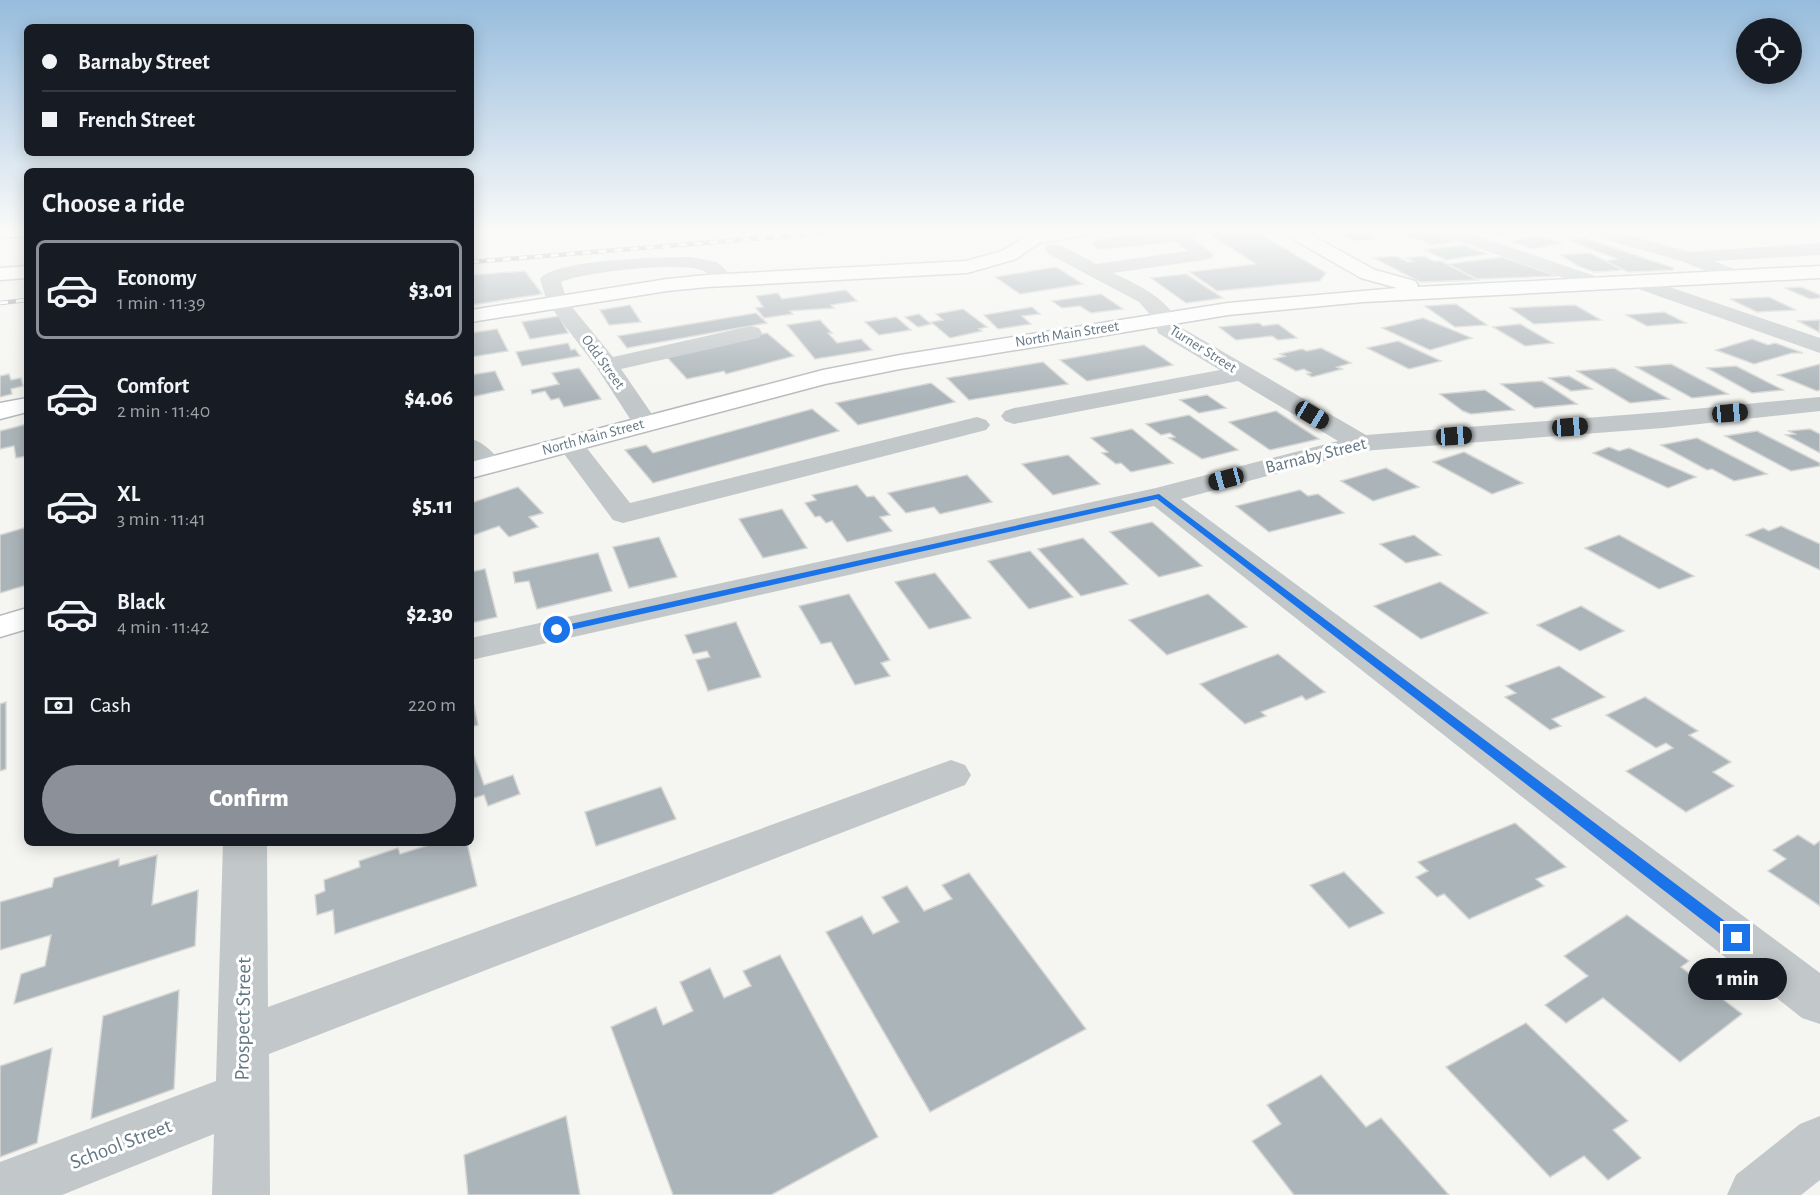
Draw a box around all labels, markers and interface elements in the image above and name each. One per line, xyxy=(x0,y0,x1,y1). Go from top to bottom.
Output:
map controls xyxy=(1736,18,1802,84)
button: locate xyxy=(1736,18,1802,84)
text: Barnaby Street xyxy=(78,51,210,73)
text: French Street xyxy=(78,109,195,131)
text: Choose a ride xyxy=(42,190,185,217)
icon: car xyxy=(45,263,99,317)
text: Economy xyxy=(117,267,197,289)
text: $3.01 xyxy=(409,279,453,301)
text: 1 min · 11:39 xyxy=(117,293,206,313)
street label: North Main Street xyxy=(1014,318,1120,350)
street label: Turner Street xyxy=(1167,323,1239,376)
street label: Odd Street xyxy=(578,332,628,392)
icon: car xyxy=(45,371,99,425)
text: Comfort xyxy=(117,375,189,397)
text: $4.06 xyxy=(404,387,453,409)
car xyxy=(1292,398,1332,432)
text: 2 min · 11:40 xyxy=(117,401,210,421)
car xyxy=(1711,402,1749,424)
street label: North Main Street xyxy=(540,416,646,458)
car xyxy=(1551,417,1589,437)
car xyxy=(1435,426,1473,446)
street label: Barnaby Street xyxy=(1264,435,1369,477)
car xyxy=(1206,466,1246,492)
icon: car xyxy=(45,479,99,533)
text: XL xyxy=(117,483,140,505)
text: $5.11 xyxy=(412,495,453,517)
text: 3 min · 11:41 xyxy=(117,509,206,529)
icon: car xyxy=(45,587,99,641)
text: Black xyxy=(117,591,165,613)
text: $2.30 xyxy=(406,603,453,625)
route start xyxy=(543,616,570,643)
text: 4 min · 11:42 xyxy=(117,617,209,637)
icon: cash xyxy=(42,689,75,722)
text: Cash xyxy=(90,694,131,716)
text: 220 m xyxy=(408,695,456,715)
button: Confirm xyxy=(42,765,456,834)
route end xyxy=(1723,924,1750,951)
street label: Prospect Street xyxy=(231,957,255,1081)
callout: 1 min xyxy=(1688,959,1786,1001)
text: 1 min xyxy=(1716,969,1759,989)
street label: School Street xyxy=(67,1115,175,1173)

